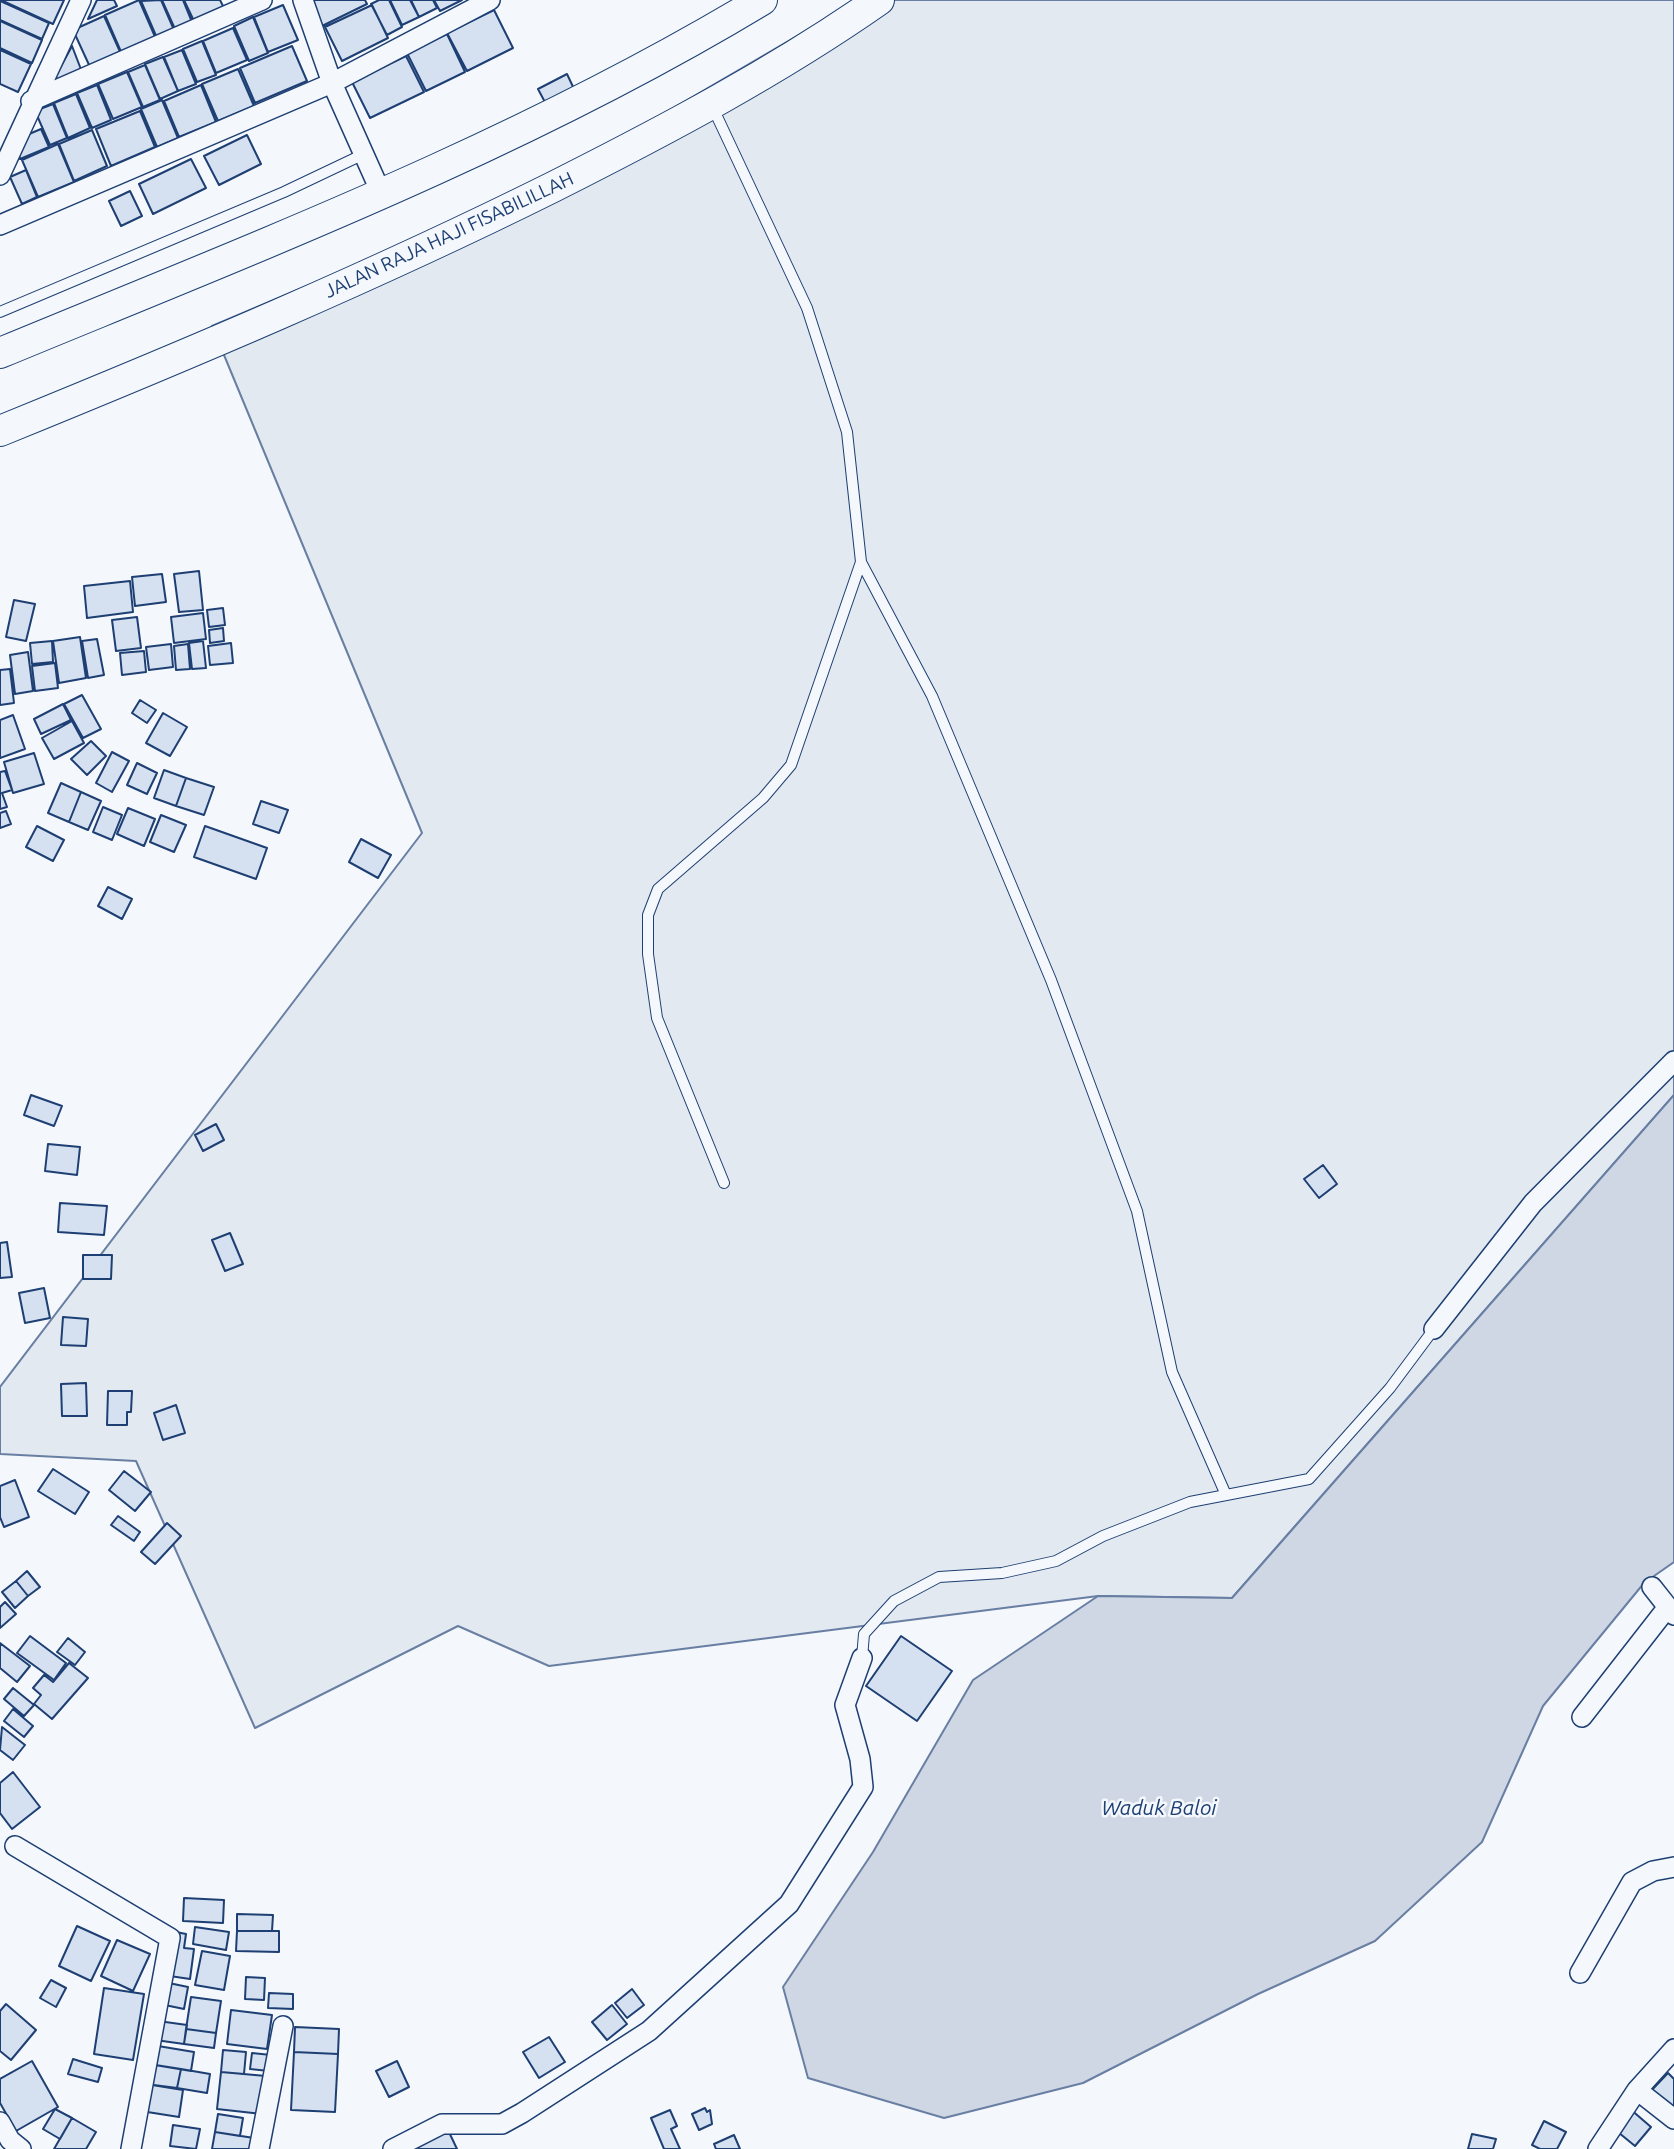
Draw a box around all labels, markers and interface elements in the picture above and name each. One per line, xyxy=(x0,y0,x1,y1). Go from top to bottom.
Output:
street label: JALAN RAJA HAJI FISABILILLAH xyxy=(321,167,577,303)
water label: Waduk Baloi xyxy=(1101,1795,1217,1821)

